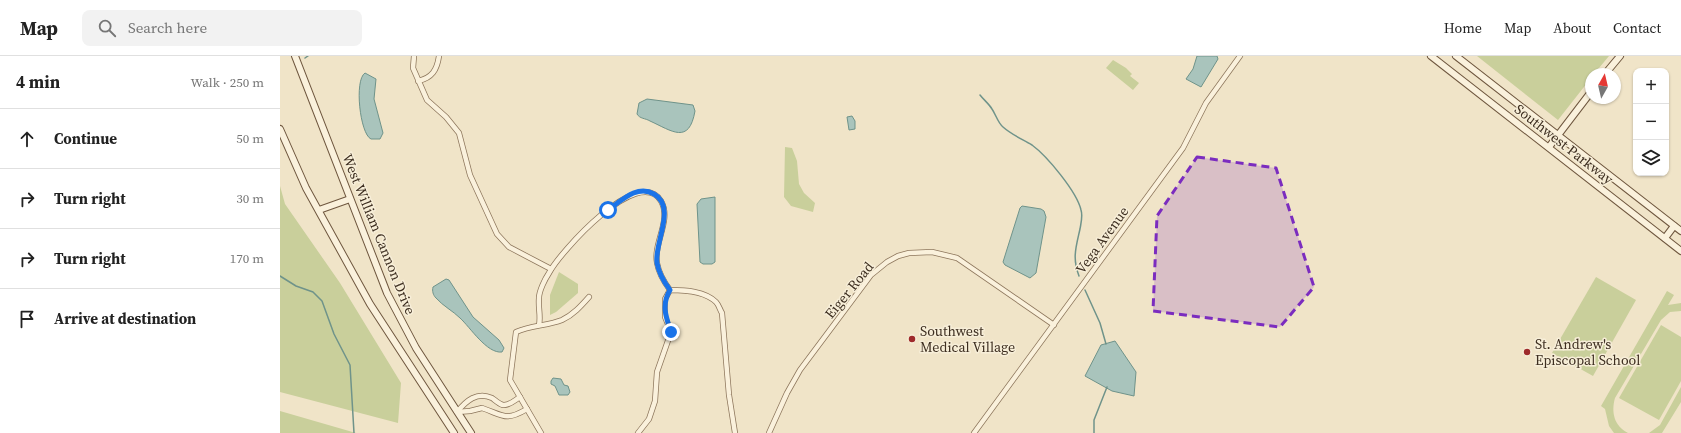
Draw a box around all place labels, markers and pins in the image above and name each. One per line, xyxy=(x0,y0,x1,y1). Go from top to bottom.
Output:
place label: Southwest Medical Village xyxy=(920,321,1015,357)
marker: Southwest Medical Village xyxy=(907,334,917,344)
place label: St. Andrew's Episcopal School xyxy=(1535,334,1640,370)
marker: St. Andrew's Episcopal School xyxy=(1522,347,1532,357)

